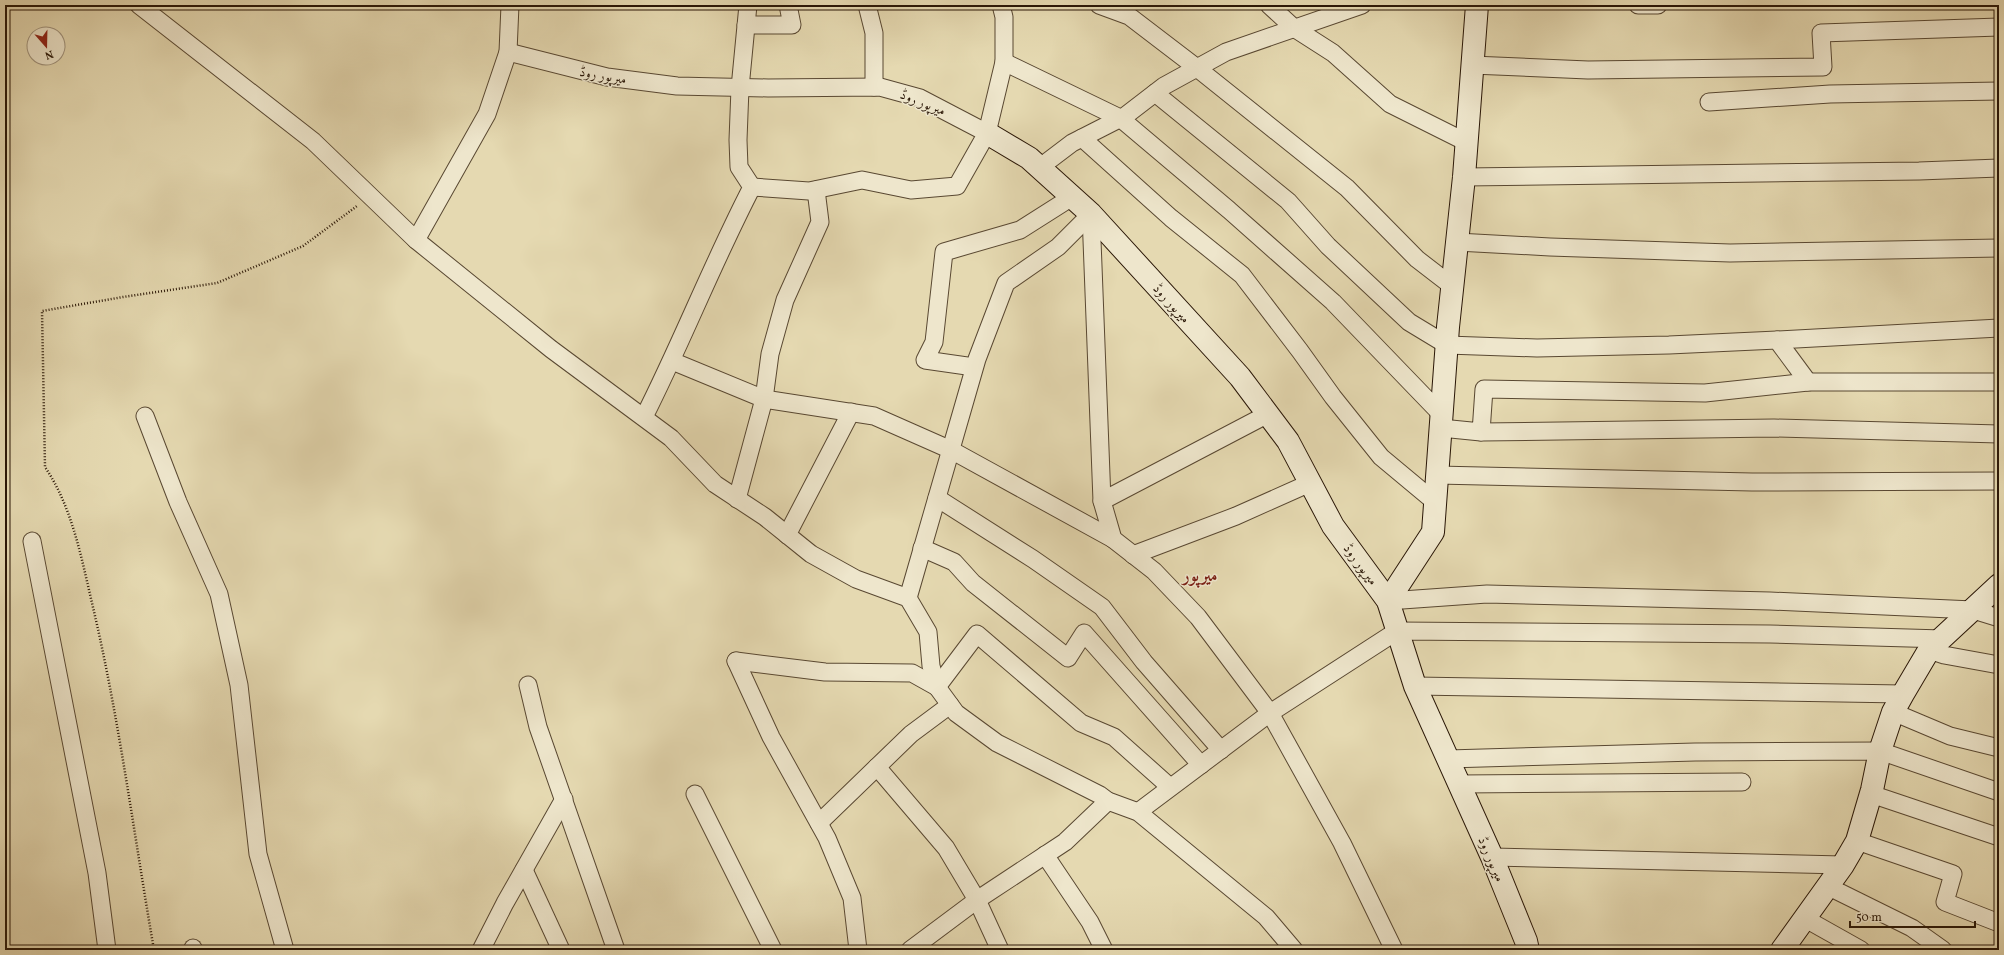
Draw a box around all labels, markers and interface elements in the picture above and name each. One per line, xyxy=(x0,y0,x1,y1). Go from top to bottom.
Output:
north arrow xyxy=(26,26,66,66)
text: N xyxy=(43,46,55,62)
street label: میرپور روڈ xyxy=(578,63,628,90)
street label: میرپور روڈ xyxy=(897,86,948,121)
street label: میرپور روڈ xyxy=(1148,280,1194,328)
street label: میرپور روڈ xyxy=(1338,540,1382,590)
district label: میرپور xyxy=(1180,564,1218,589)
street label: میرپور روڈ xyxy=(1473,834,1509,885)
scale bar xyxy=(1850,903,1975,929)
text: 50 m xyxy=(1856,910,1882,926)

